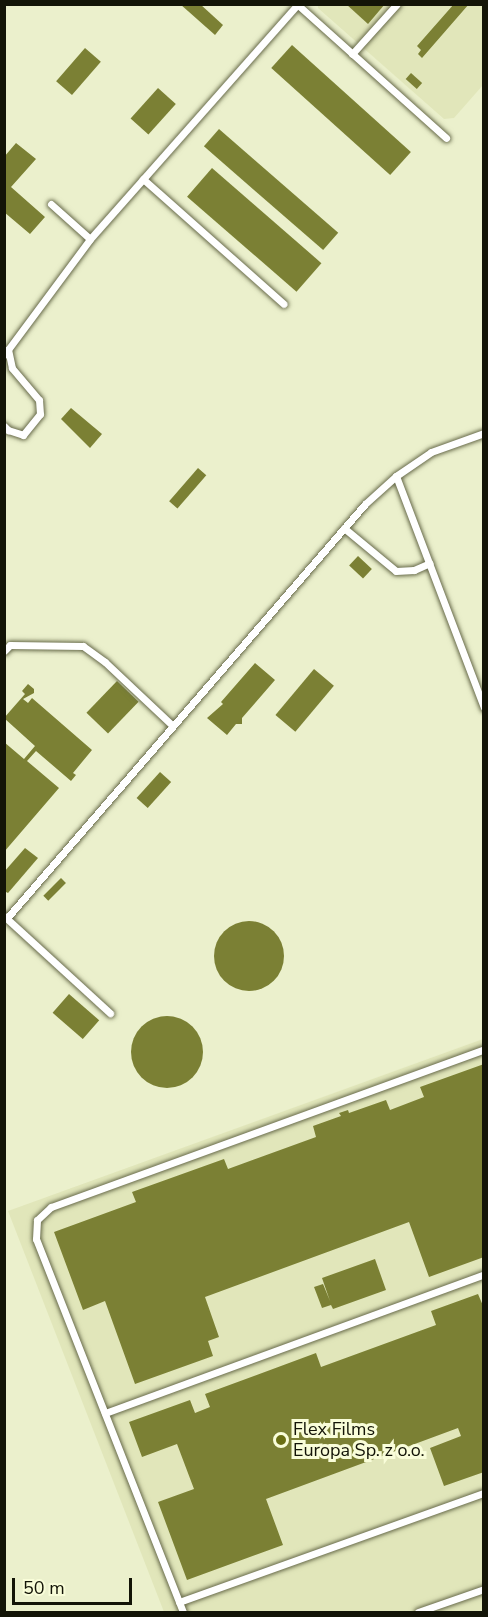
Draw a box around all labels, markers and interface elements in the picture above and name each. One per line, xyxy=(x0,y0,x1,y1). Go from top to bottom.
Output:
place label: Flex Films Europa Sp. z o.o. xyxy=(293,1419,425,1462)
marker: Flex Films Europa Sp. z o.o. xyxy=(274,1433,288,1447)
scale bar xyxy=(15,1566,135,1604)
text: 50 m xyxy=(23,1576,65,1600)

